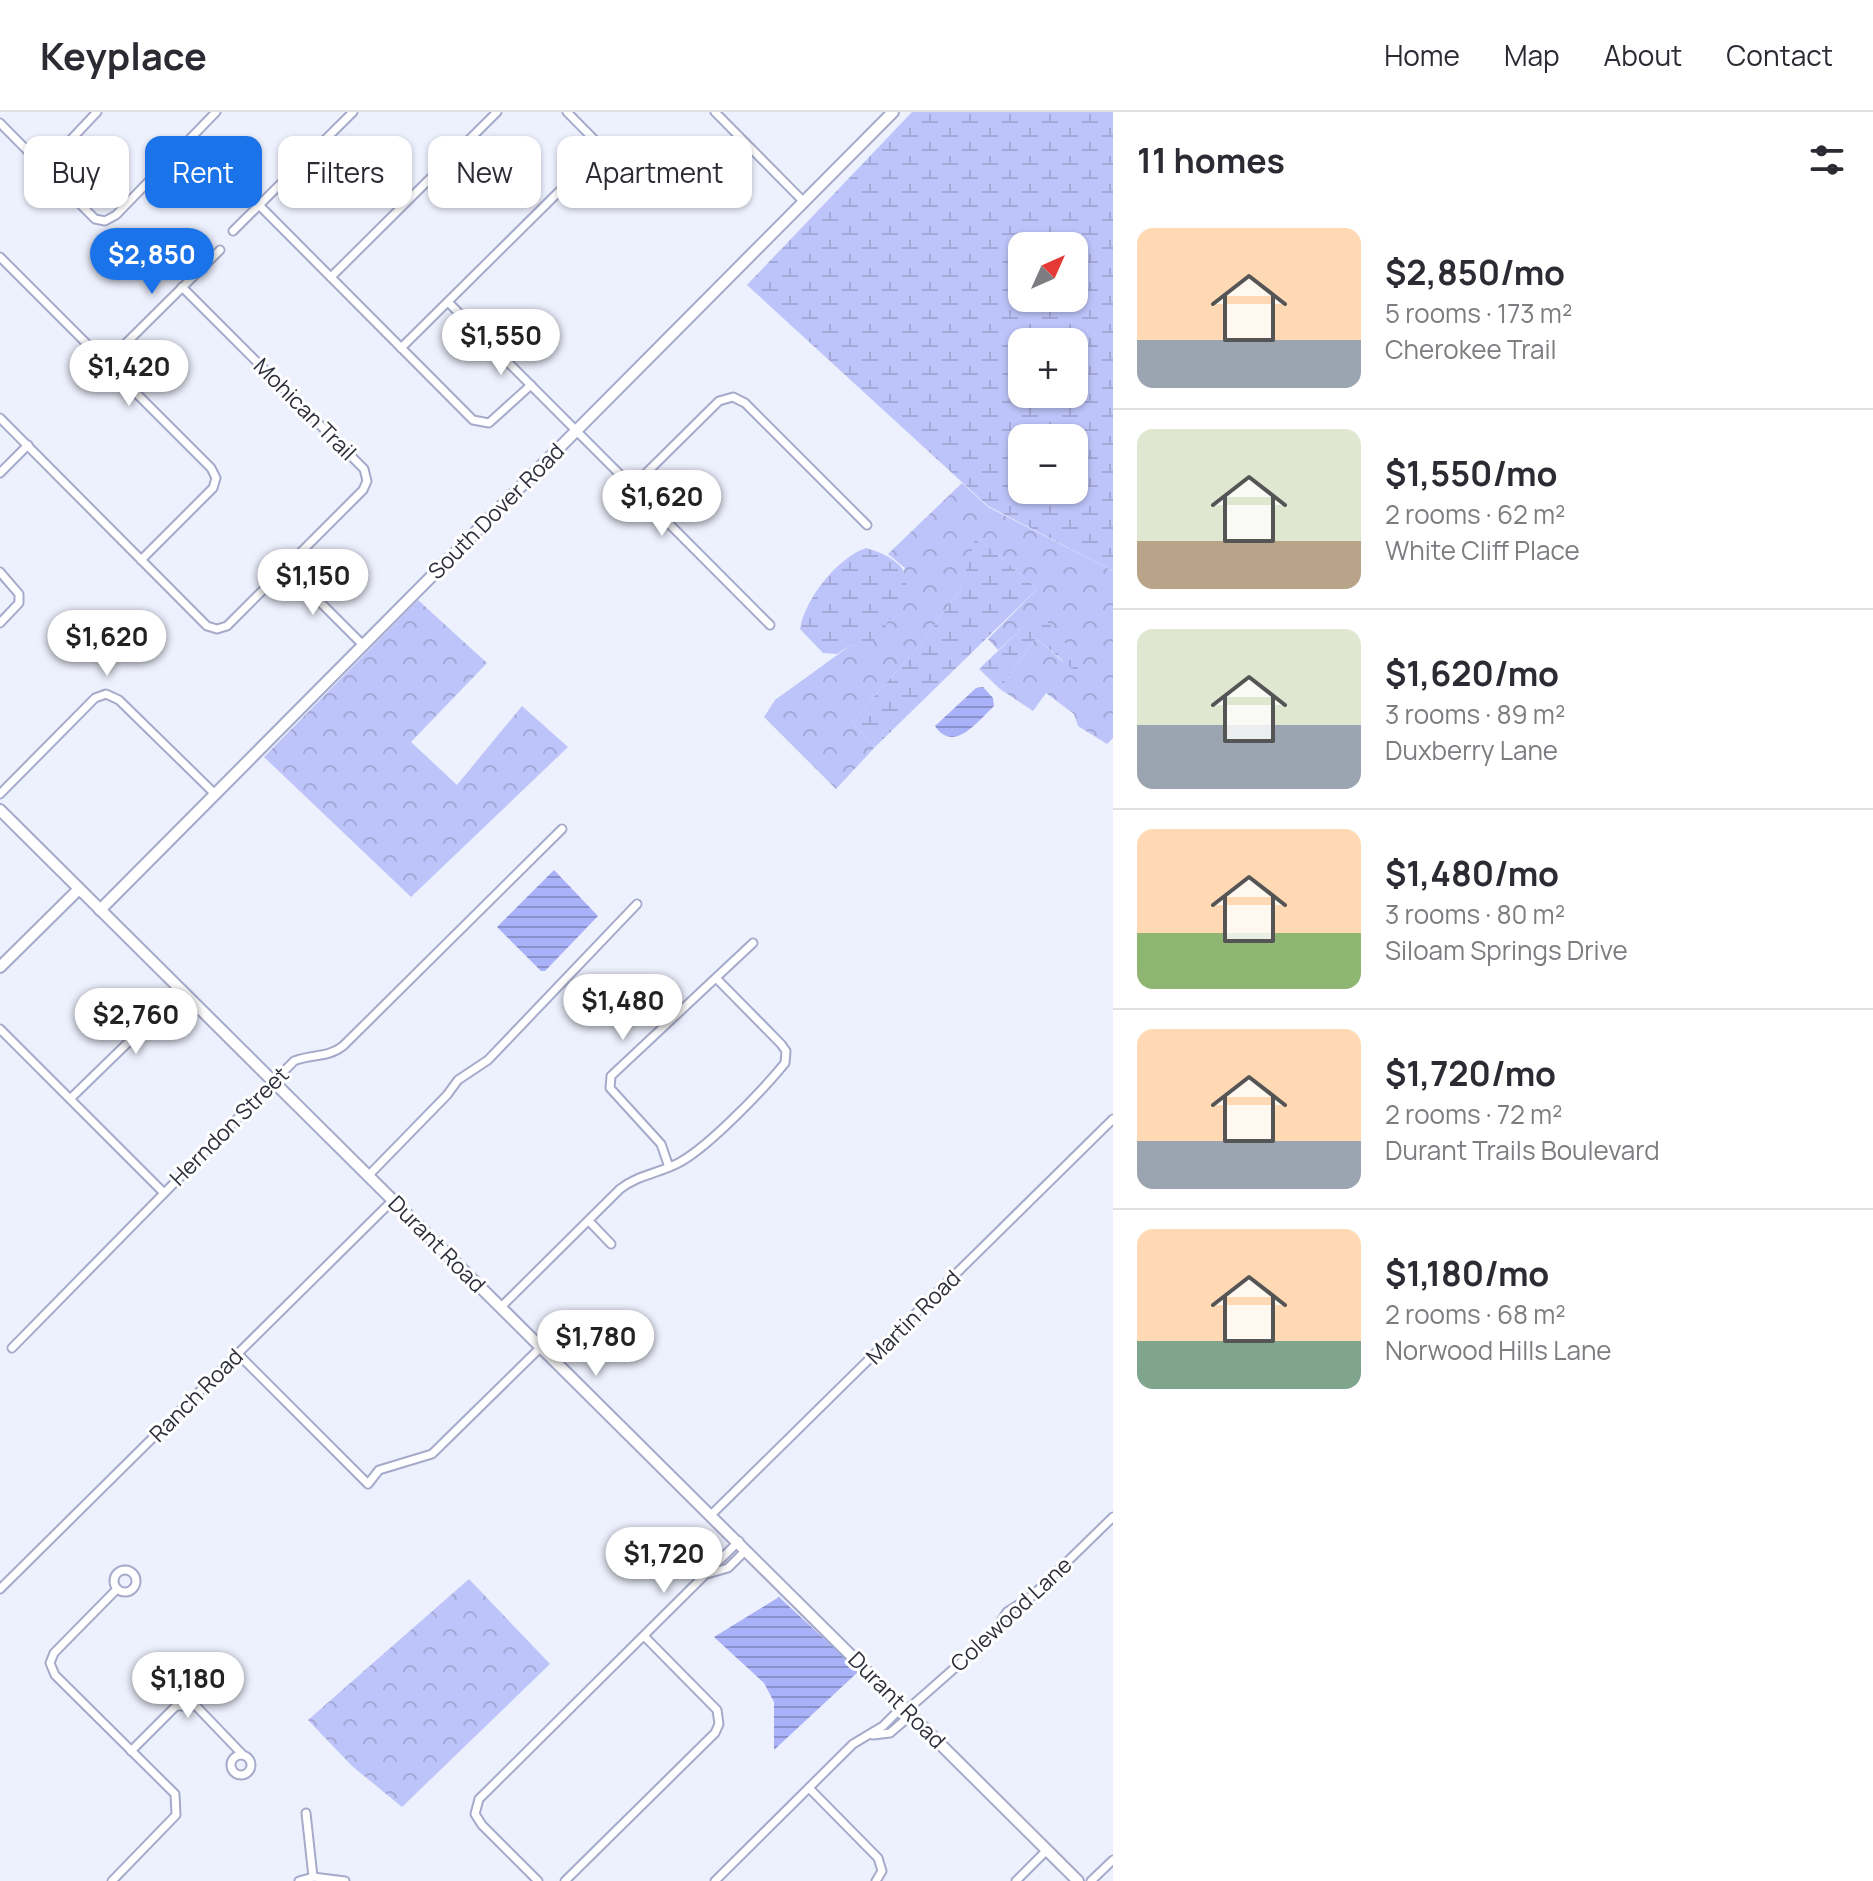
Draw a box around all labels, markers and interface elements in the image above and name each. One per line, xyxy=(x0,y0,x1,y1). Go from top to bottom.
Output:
text: Keyplace xyxy=(40,29,207,81)
text: Home xyxy=(1384,36,1460,74)
text: Map xyxy=(1504,36,1560,74)
text: About xyxy=(1604,36,1682,74)
text: Contact xyxy=(1726,36,1833,74)
chip: Buy xyxy=(24,136,129,208)
chip: Rent xyxy=(145,136,262,208)
chip: Filters xyxy=(278,136,412,208)
chip: New xyxy=(428,136,541,208)
chip: Apartment xyxy=(557,136,752,208)
text: 11 homes xyxy=(1137,137,1285,183)
icon: filters xyxy=(1805,138,1849,182)
pin: $2,850 xyxy=(87,228,217,296)
north arrow xyxy=(1008,232,1088,312)
map controls xyxy=(1008,232,1088,504)
text: $2,850 xyxy=(108,236,196,272)
text: $2,850/mo xyxy=(1385,249,1565,295)
icon: home xyxy=(1201,260,1297,356)
text: 5 rooms · 173 m² xyxy=(1385,295,1572,331)
pin: $1,550 xyxy=(436,309,566,377)
text: $1,550 xyxy=(460,317,542,353)
button: + xyxy=(1008,328,1088,408)
text: Cherokee Trail xyxy=(1385,331,1557,367)
pin: $1,420 xyxy=(64,340,194,408)
text: $1,420 xyxy=(88,348,170,384)
street label: Mohican Trail xyxy=(247,351,363,467)
button: − xyxy=(1008,424,1088,504)
street label: South Dover Road xyxy=(421,436,571,586)
text: $1,550/mo xyxy=(1385,450,1557,496)
icon: home xyxy=(1201,461,1297,557)
pin: $1,620 xyxy=(597,470,727,538)
text: $1,620 xyxy=(620,478,704,514)
text: 2 rooms · 62 m² xyxy=(1385,496,1565,532)
text: White Cliff Place xyxy=(1385,532,1580,568)
pin: $1,150 xyxy=(248,549,378,617)
text: $1,150 xyxy=(275,557,351,593)
pin: $1,620 xyxy=(42,610,172,678)
text: $1,620 xyxy=(65,618,149,654)
text: $1,620/mo xyxy=(1385,650,1559,696)
icon: home xyxy=(1201,661,1297,757)
text: 3 rooms · 89 m² xyxy=(1385,696,1565,732)
text: Duxberry Lane xyxy=(1385,732,1558,768)
text: $1,480/mo xyxy=(1385,850,1559,896)
icon: home xyxy=(1201,861,1297,957)
text: 3 rooms · 80 m² xyxy=(1385,896,1565,932)
text: Siloam Springs Drive xyxy=(1385,932,1628,968)
pin: $1,480 xyxy=(558,974,688,1042)
text: $1,480 xyxy=(581,982,665,1018)
pin: $2,760 xyxy=(71,988,201,1056)
text: $2,760 xyxy=(93,996,179,1032)
text: $1,720/mo xyxy=(1385,1050,1556,1096)
street label: Herndon Street xyxy=(163,1060,295,1192)
icon: home xyxy=(1201,1061,1297,1157)
text: 2 rooms · 72 m² xyxy=(1385,1096,1562,1132)
text: Durant Trails Boulevard xyxy=(1385,1132,1660,1168)
street label: Durant Road xyxy=(382,1189,492,1299)
text: $1,180/mo xyxy=(1385,1250,1549,1296)
icon: home xyxy=(1201,1261,1297,1357)
street label: Martin Road xyxy=(859,1263,967,1371)
text: 2 rooms · 68 m² xyxy=(1385,1296,1566,1332)
pin: $1,780 xyxy=(531,1310,661,1378)
text: $1,780 xyxy=(555,1318,637,1354)
text: Norwood Hills Lane xyxy=(1385,1332,1611,1368)
street label: Ranch Road xyxy=(143,1342,249,1448)
pin: $1,720 xyxy=(599,1527,729,1595)
text: $1,720 xyxy=(623,1535,705,1571)
street label: Colewood Lane xyxy=(944,1550,1078,1678)
street label: Durant Road xyxy=(842,1645,952,1755)
pin: $1,180 xyxy=(123,1652,253,1720)
text: $1,180 xyxy=(150,1660,226,1696)

